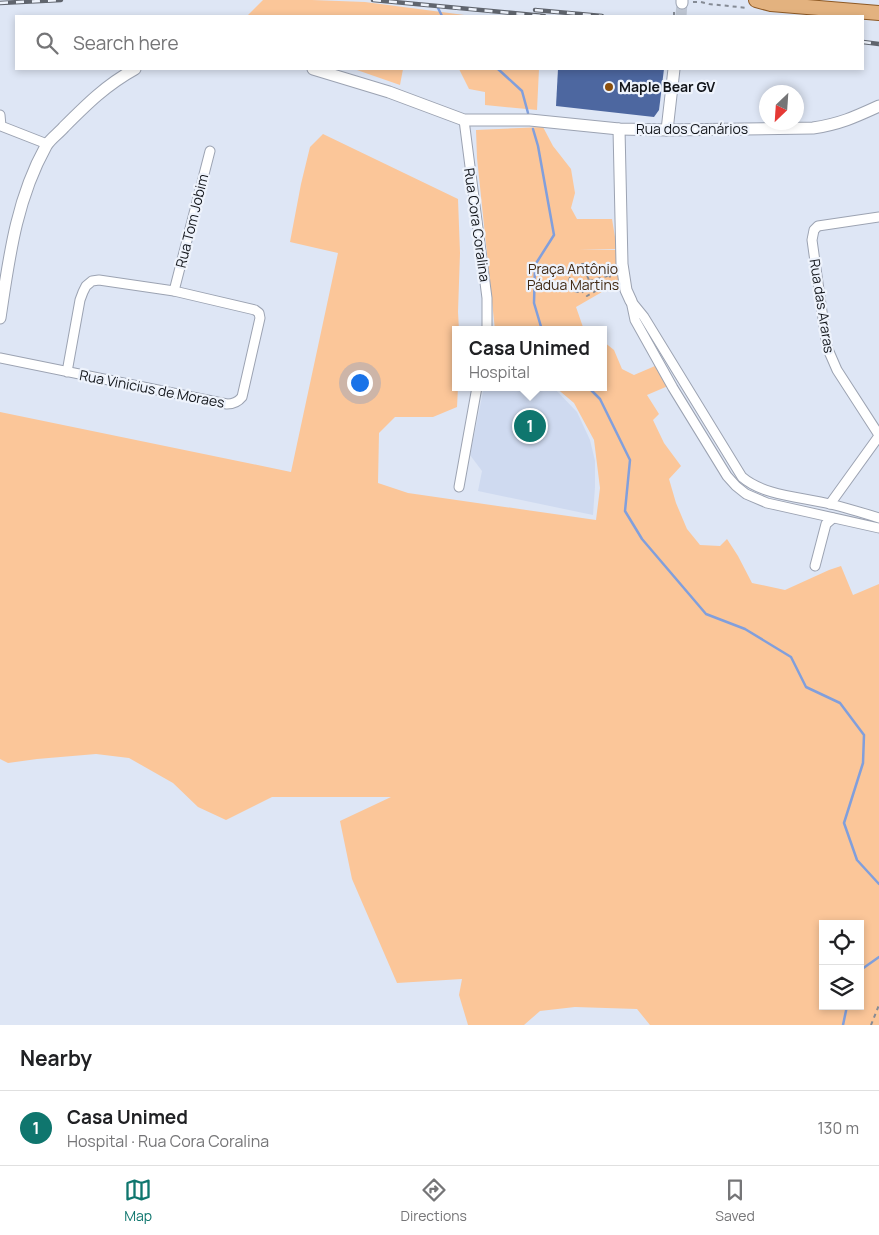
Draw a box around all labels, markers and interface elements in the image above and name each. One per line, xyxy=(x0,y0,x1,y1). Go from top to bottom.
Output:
search box xyxy=(15,15,864,70)
icon: search xyxy=(33,29,61,57)
text: Search here xyxy=(73,30,179,56)
place label: Maple Bear GV xyxy=(619,77,715,96)
marker: Maple Bear GV xyxy=(603,81,615,93)
north arrow xyxy=(759,85,804,130)
street label: Rua dos Canários xyxy=(636,119,748,138)
street label: Rua Cora Coralina xyxy=(460,167,495,283)
street label: Rua Tom Jobim xyxy=(171,172,212,270)
street label: Rua das Araras xyxy=(806,257,839,354)
park label: Praça Antônio Pádua Martins xyxy=(527,259,619,294)
popup xyxy=(452,326,607,391)
text: Casa Unimed xyxy=(469,335,590,361)
text: Hospital xyxy=(469,361,530,383)
street label: Rua Vinicius de Moraes xyxy=(78,365,226,412)
your location xyxy=(347,370,373,396)
pin: 1 xyxy=(514,407,546,445)
map controls xyxy=(819,920,864,1010)
button: locate xyxy=(819,920,864,965)
button: layers xyxy=(819,965,864,1010)
text: Nearby xyxy=(20,1044,92,1072)
text: Casa Unimed xyxy=(67,1104,188,1130)
text: 1 xyxy=(32,1117,40,1139)
text: 130 m xyxy=(817,1117,859,1139)
text: Hospital · Rua Cora Coralina xyxy=(67,1130,269,1152)
tab: Map xyxy=(124,1176,152,1225)
tab: Directions xyxy=(401,1176,467,1225)
tab: Saved xyxy=(715,1176,755,1225)

